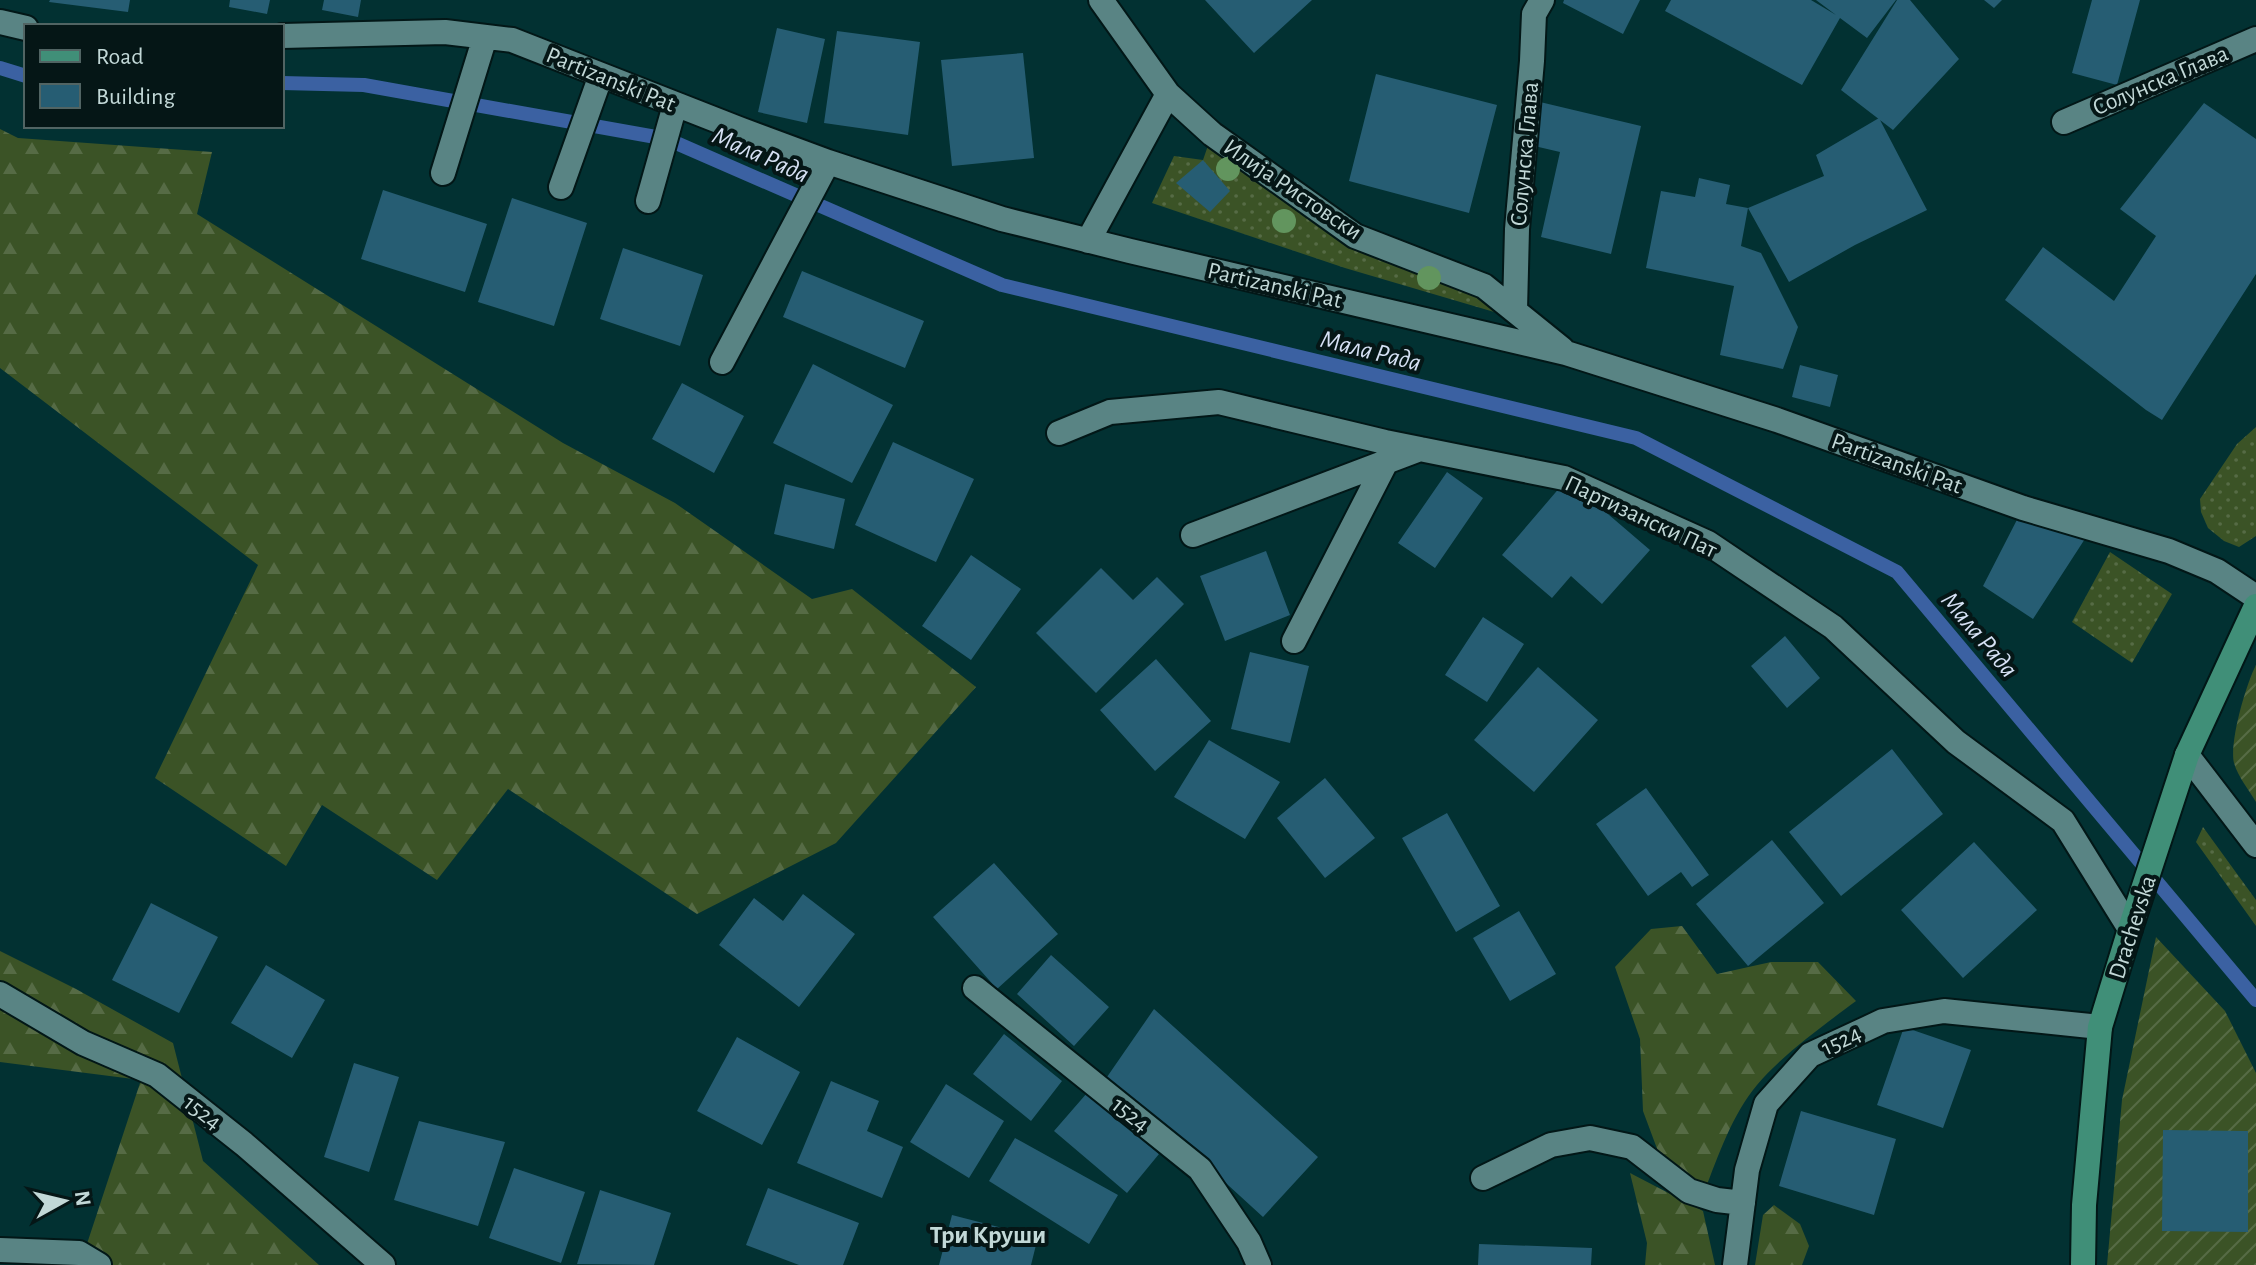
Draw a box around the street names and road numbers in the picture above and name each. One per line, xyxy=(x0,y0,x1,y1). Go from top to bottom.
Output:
street label: Солунска Глава xyxy=(2089,42,2232,120)
street label: Partizanski Pat xyxy=(543,43,679,117)
street label: Солунска Глава xyxy=(1507,81,1543,227)
street label: Илија Ристовски xyxy=(1219,135,1366,245)
street label: Partizanski Pat xyxy=(1205,259,1345,313)
street label: Partizanski Pat xyxy=(1828,429,1966,499)
street label: Партизански Пат xyxy=(1561,471,1721,563)
street label: Drachevska xyxy=(2105,873,2161,982)
street label: 1524 xyxy=(1818,1021,1865,1060)
street label: 1524 xyxy=(179,1091,226,1135)
street label: 1524 xyxy=(1107,1093,1154,1137)

